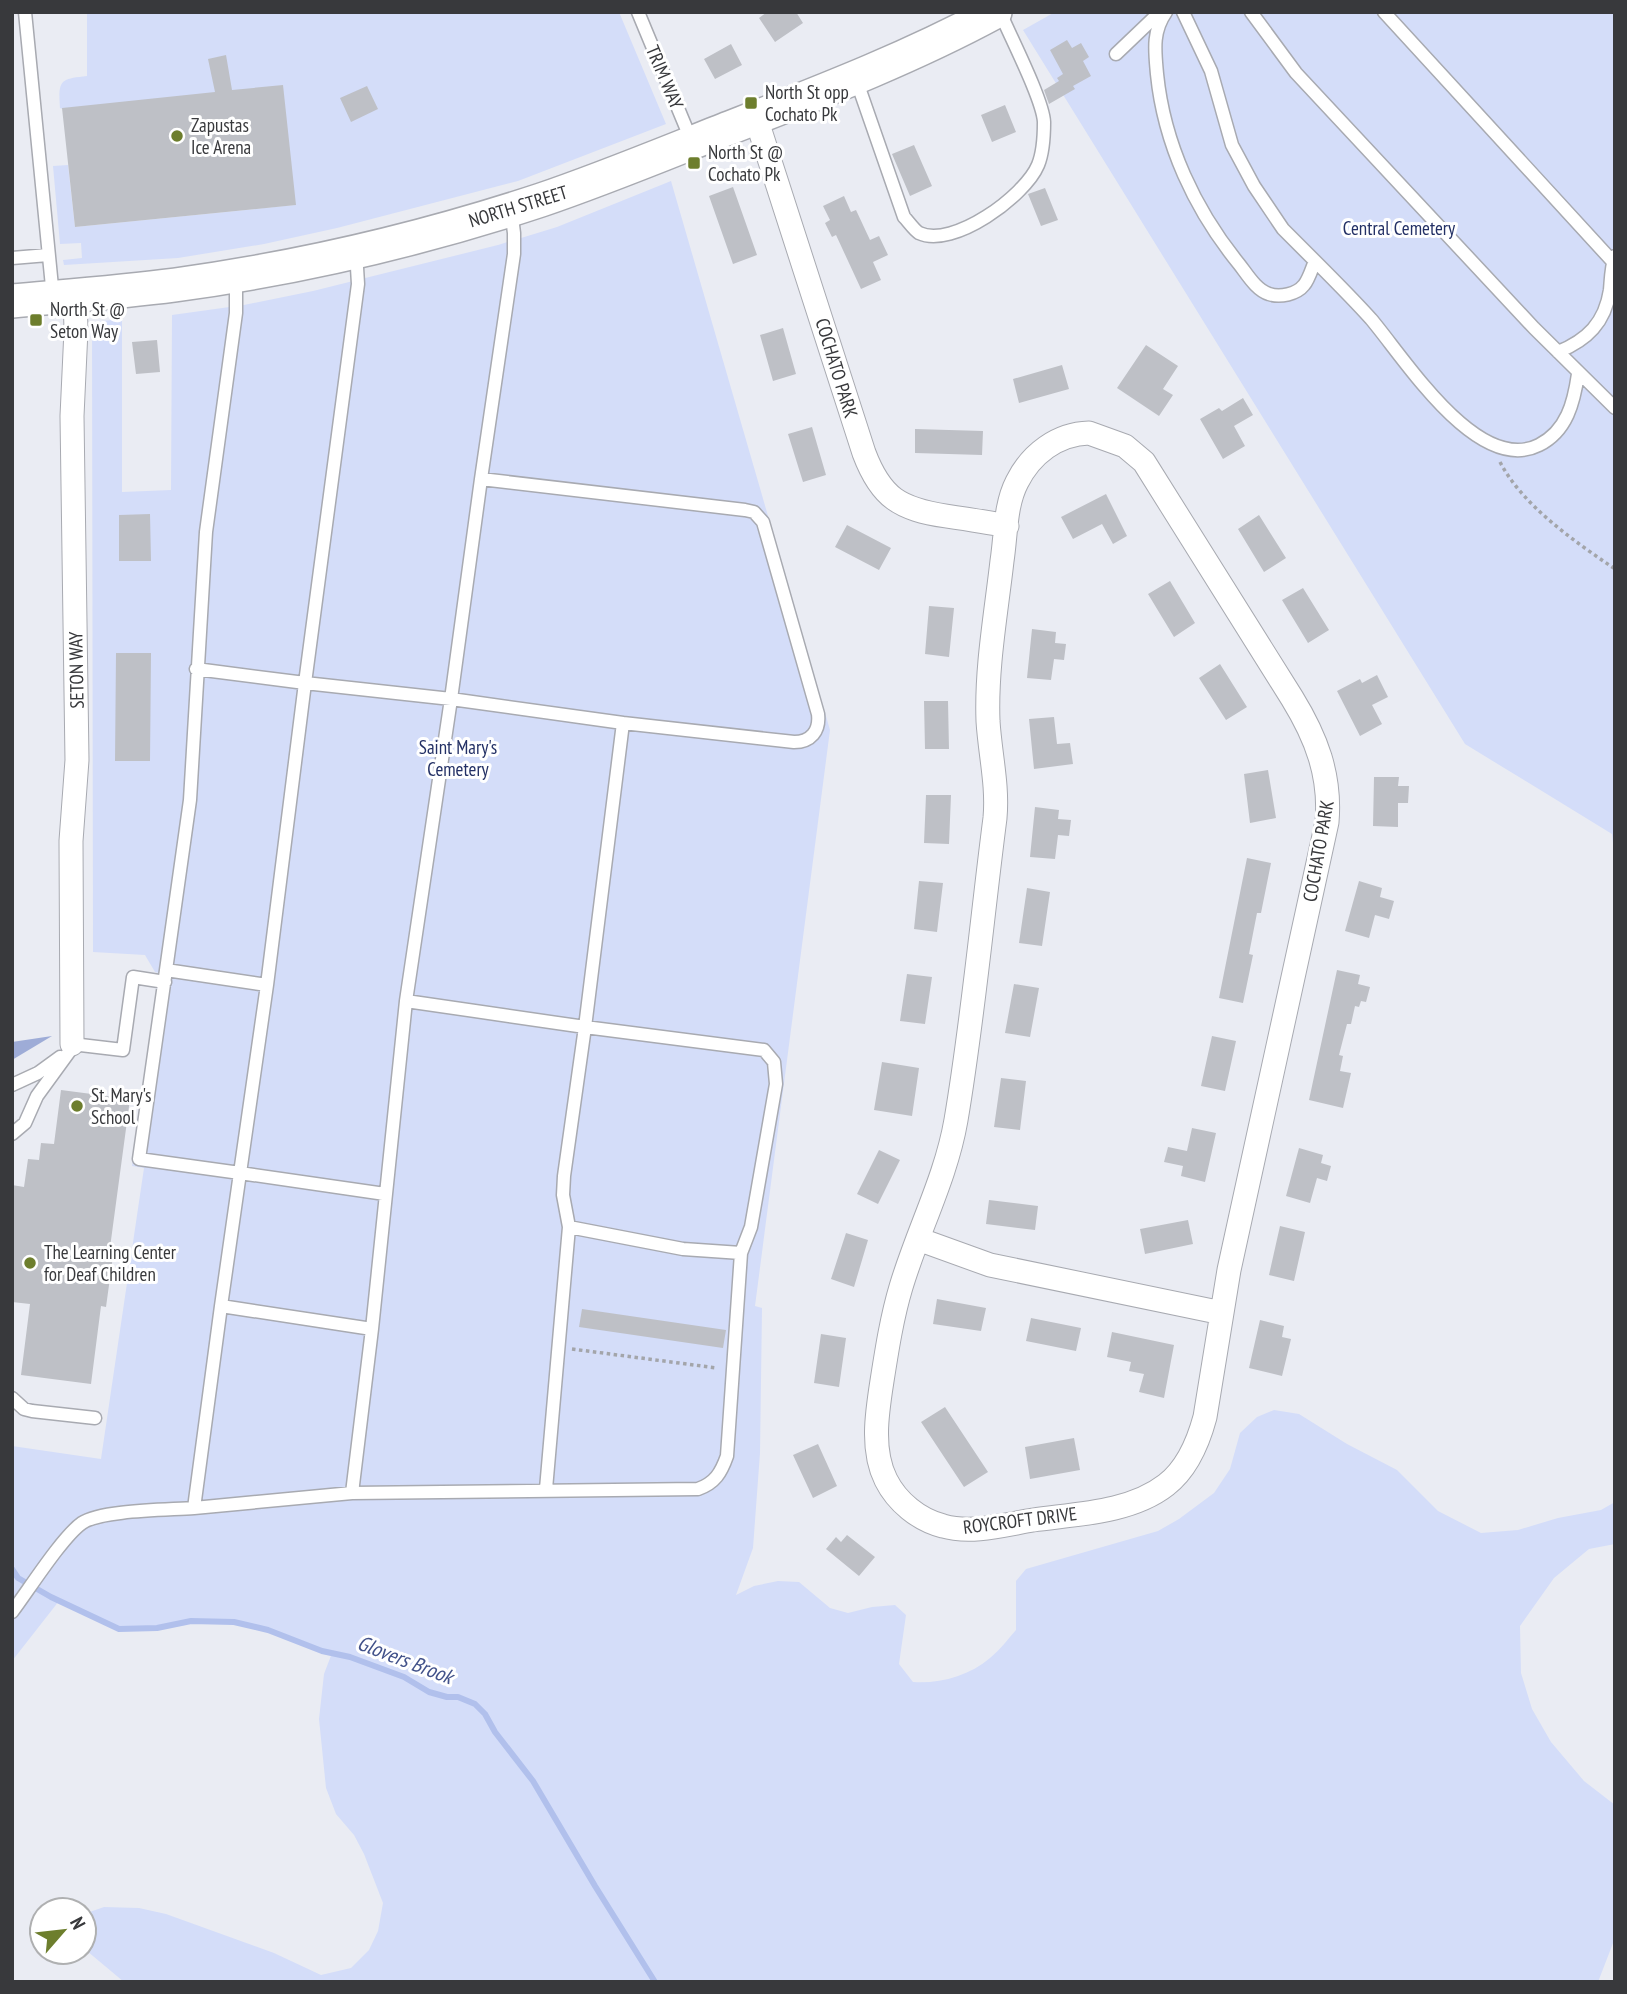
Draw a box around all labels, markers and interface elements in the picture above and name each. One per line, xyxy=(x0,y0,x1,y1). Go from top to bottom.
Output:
street label: TRIM WAY xyxy=(641,42,689,113)
place label: North St opp Cochato Pk xyxy=(765,80,849,126)
marker: North St opp Cochato Pk xyxy=(743,95,759,111)
place label: Zapustas Ice Arena xyxy=(191,113,251,159)
marker: Zapustas Ice Arena xyxy=(169,128,185,144)
place label: North St @ Cochato Pk xyxy=(708,140,783,186)
marker: North St @ Cochato Pk xyxy=(686,155,702,171)
street label: NORTH STREET xyxy=(466,179,571,232)
park label: Central Cemetery xyxy=(1343,216,1456,240)
place label: North St @ Seton Way xyxy=(50,297,125,343)
marker: North St @ Seton Way xyxy=(28,312,44,328)
street label: COCHATO PARK xyxy=(810,315,864,421)
street label: SETON WAY xyxy=(63,631,89,709)
park label: Saint Mary's Cemetery xyxy=(419,735,497,781)
street label: COCHATO PARK xyxy=(1297,798,1339,904)
place label: St. Mary's School xyxy=(91,1083,151,1129)
marker: St. Mary's School xyxy=(69,1098,85,1114)
place label: The Learning Center for Deaf Children xyxy=(44,1240,177,1286)
marker: The Learning Center for Deaf Children xyxy=(22,1255,38,1271)
street label: ROYCROFT DRIVE xyxy=(962,1501,1078,1539)
water label: Glovers Brook xyxy=(354,1629,459,1691)
north arrow xyxy=(28,1896,98,1966)
text: N xyxy=(65,1913,91,1933)

